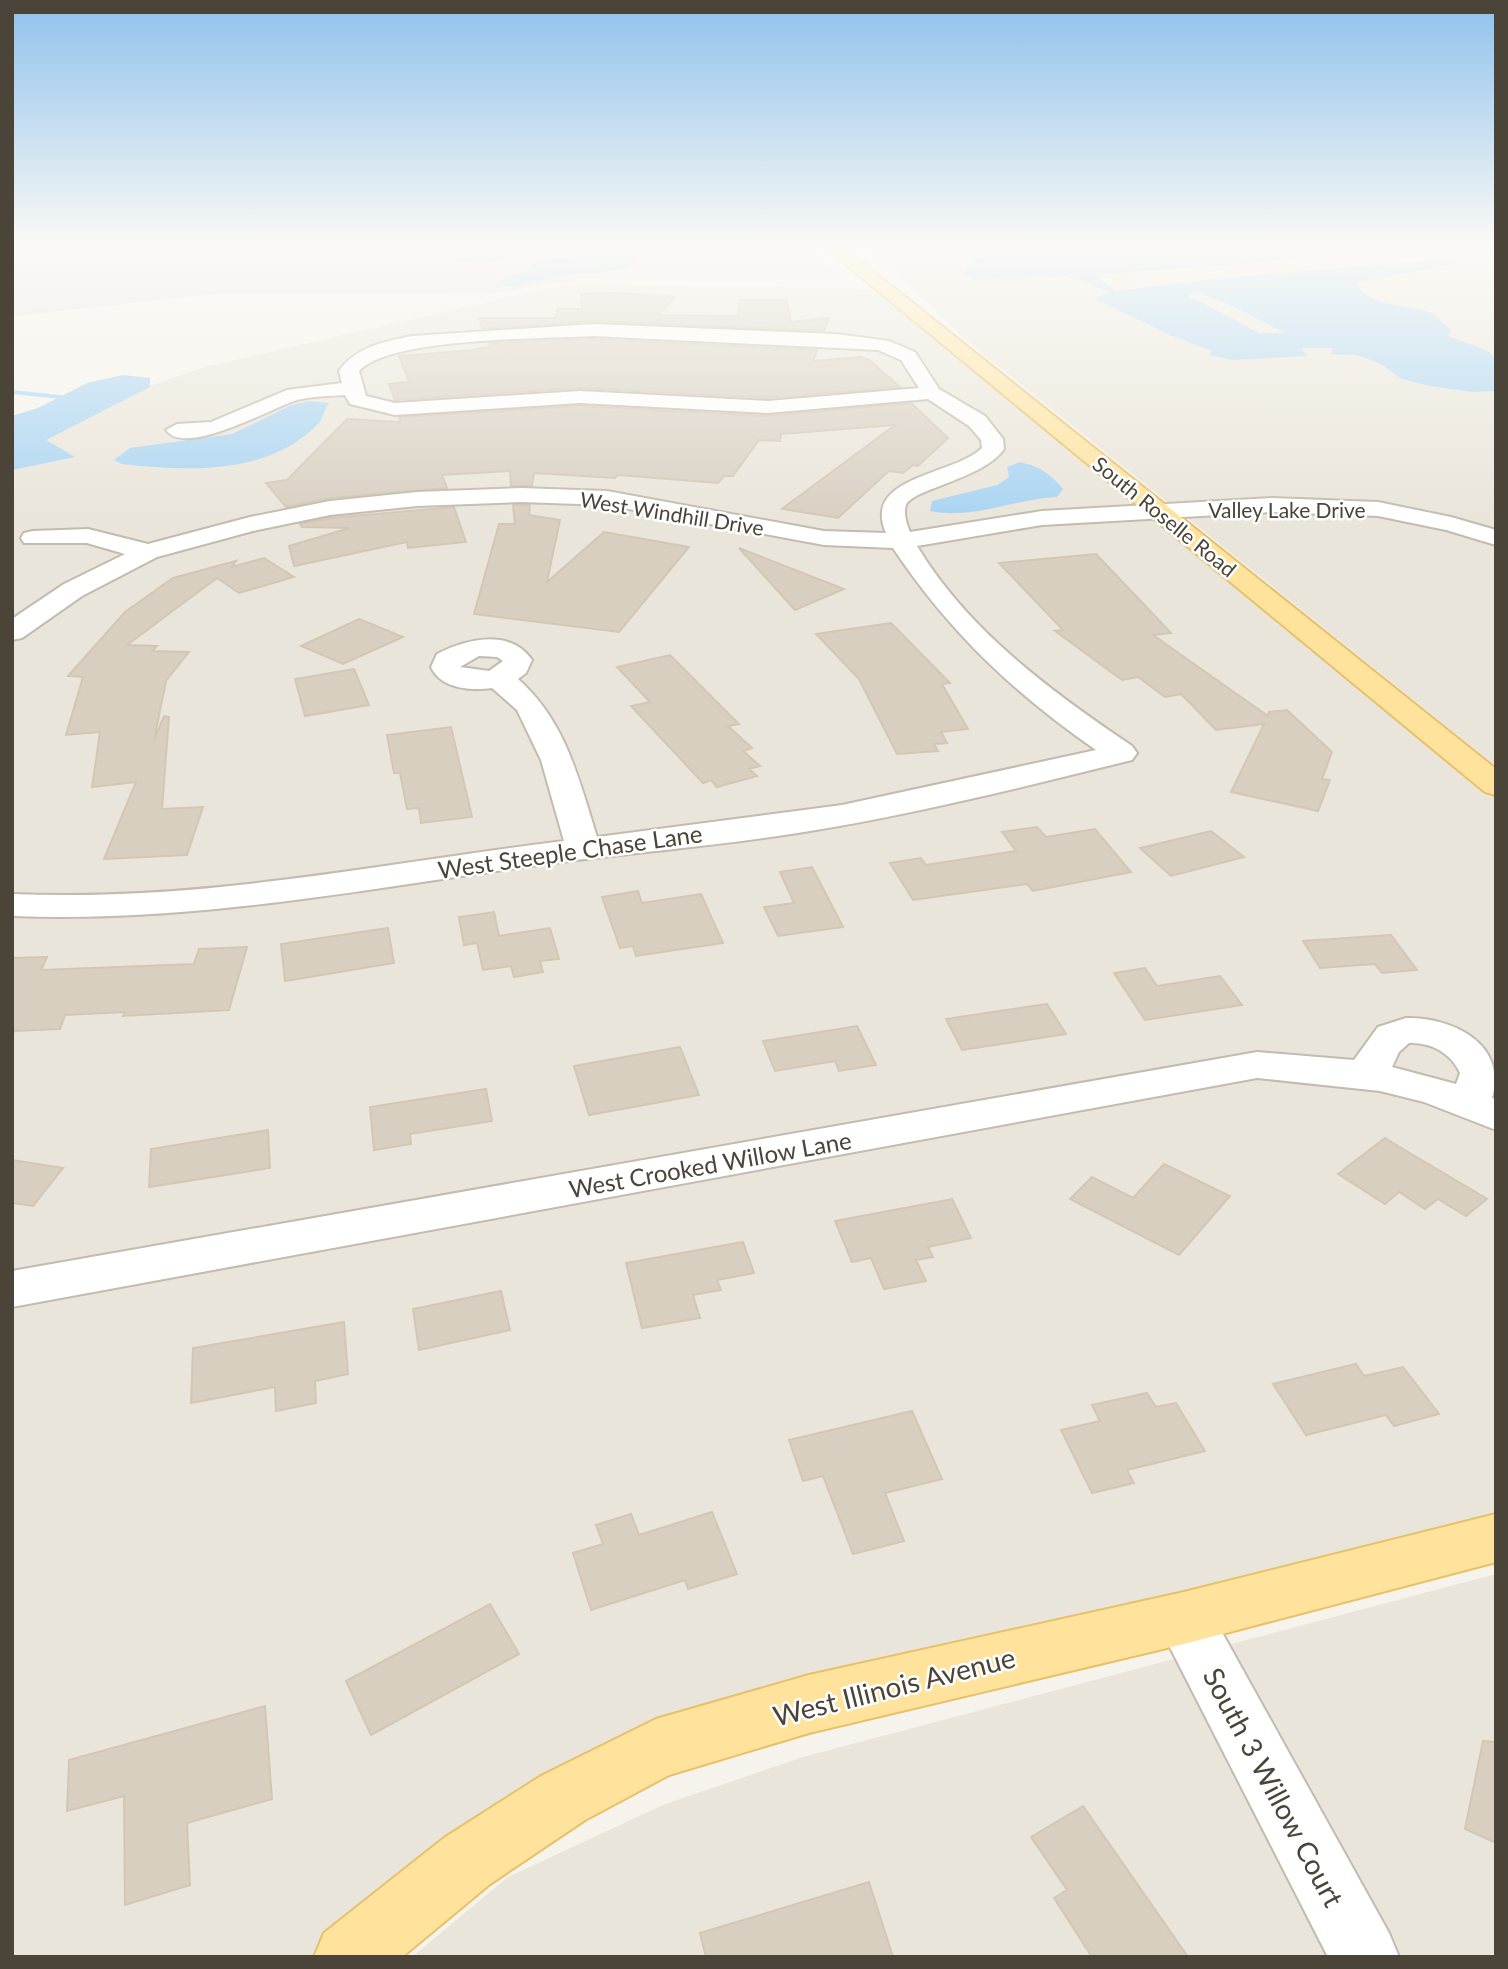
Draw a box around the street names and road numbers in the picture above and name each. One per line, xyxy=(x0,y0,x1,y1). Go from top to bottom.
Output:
street label: South Roselle Road xyxy=(1088,451,1242,581)
street label: West Windhill Drive xyxy=(578,486,766,540)
street label: Valley Lake Drive xyxy=(1208,497,1366,522)
street label: West Steeple Chase Lane xyxy=(436,818,704,884)
street label: West Crooked Willow Lane xyxy=(567,1125,853,1203)
street label: West Illinois Avenue xyxy=(769,1639,1019,1733)
street label: South 3 Willow Court xyxy=(1197,1662,1351,1912)

